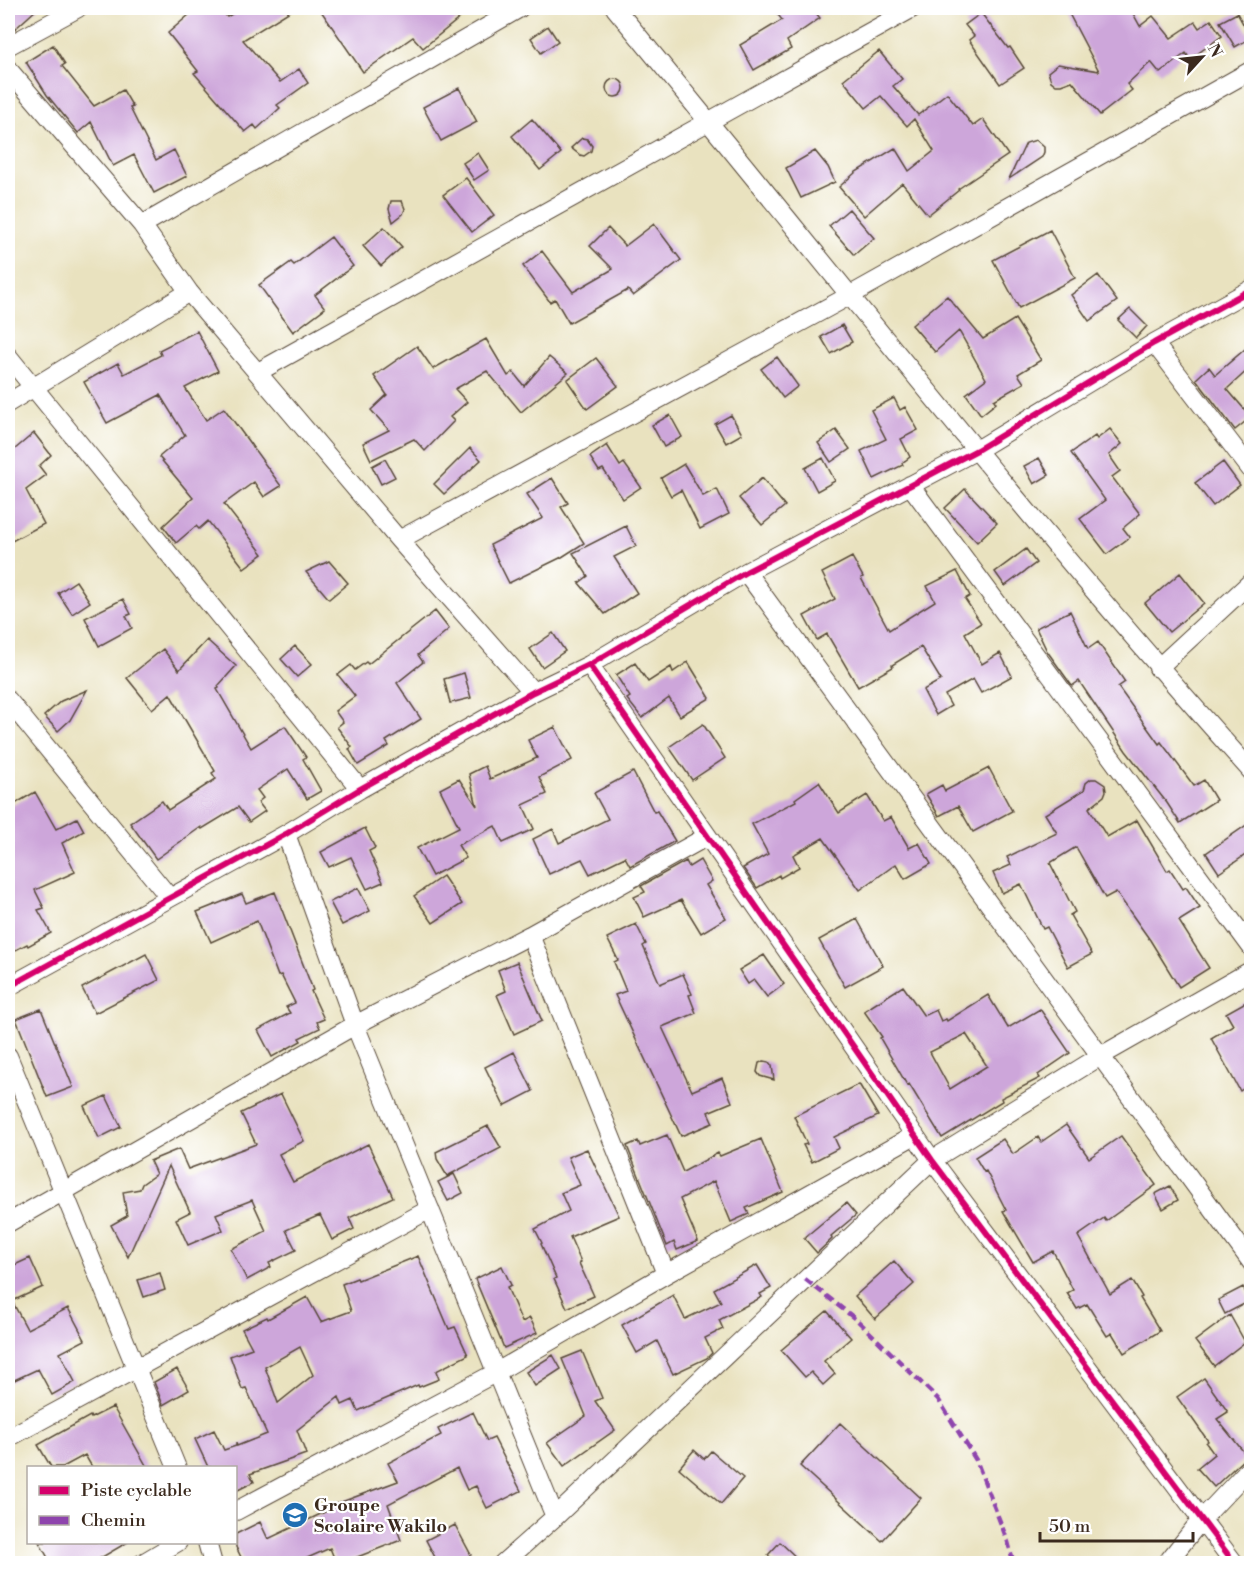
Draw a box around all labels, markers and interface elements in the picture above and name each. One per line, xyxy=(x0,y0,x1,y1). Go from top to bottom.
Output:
north arrow xyxy=(1172,27,1232,87)
text: N xyxy=(1203,40,1226,61)
legend xyxy=(27,1466,237,1544)
text: Piste cyclable xyxy=(81,1479,192,1502)
place label: Groupe Scolaire Wakilo xyxy=(314,1494,447,1538)
school or university icon: Groupe Scolaire Wakilo xyxy=(280,1500,310,1530)
scale bar xyxy=(1040,1505,1193,1543)
text: Chemin xyxy=(81,1509,146,1532)
text: 50 m xyxy=(1049,1515,1091,1538)

